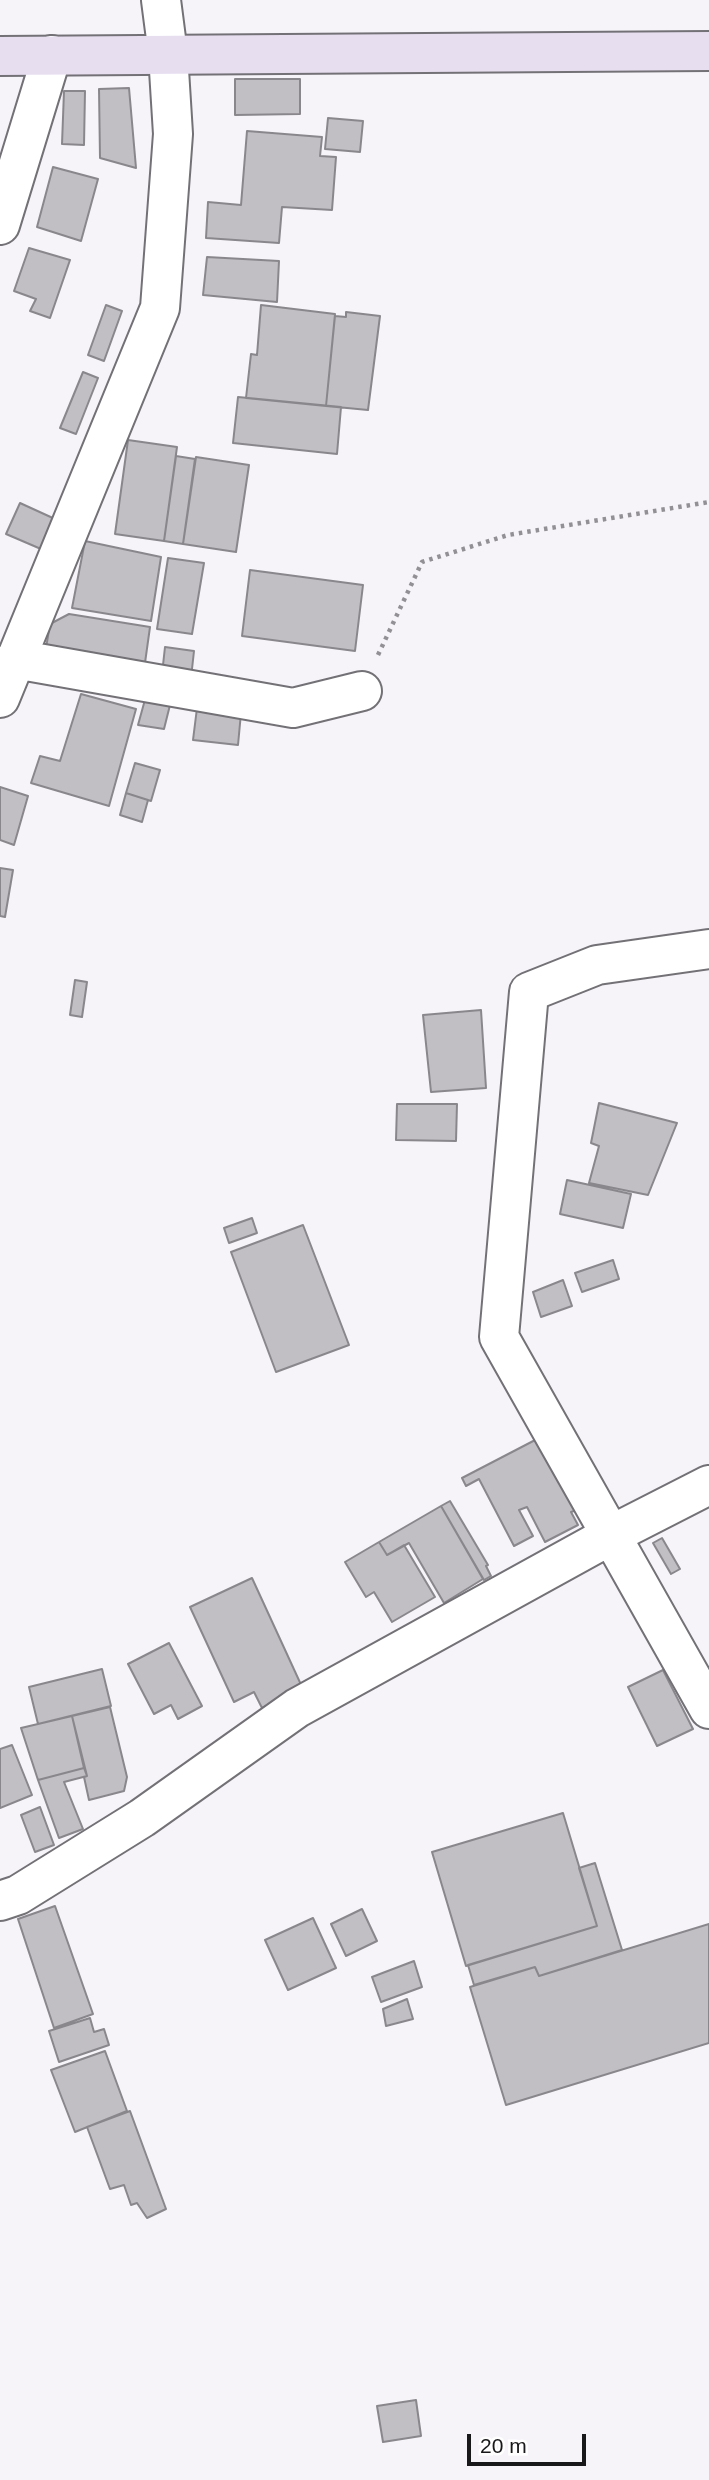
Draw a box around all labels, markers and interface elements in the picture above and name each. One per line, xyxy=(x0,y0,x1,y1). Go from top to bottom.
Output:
scale bar xyxy=(471,2420,590,2464)
text: 20 m xyxy=(480,2434,527,2457)

